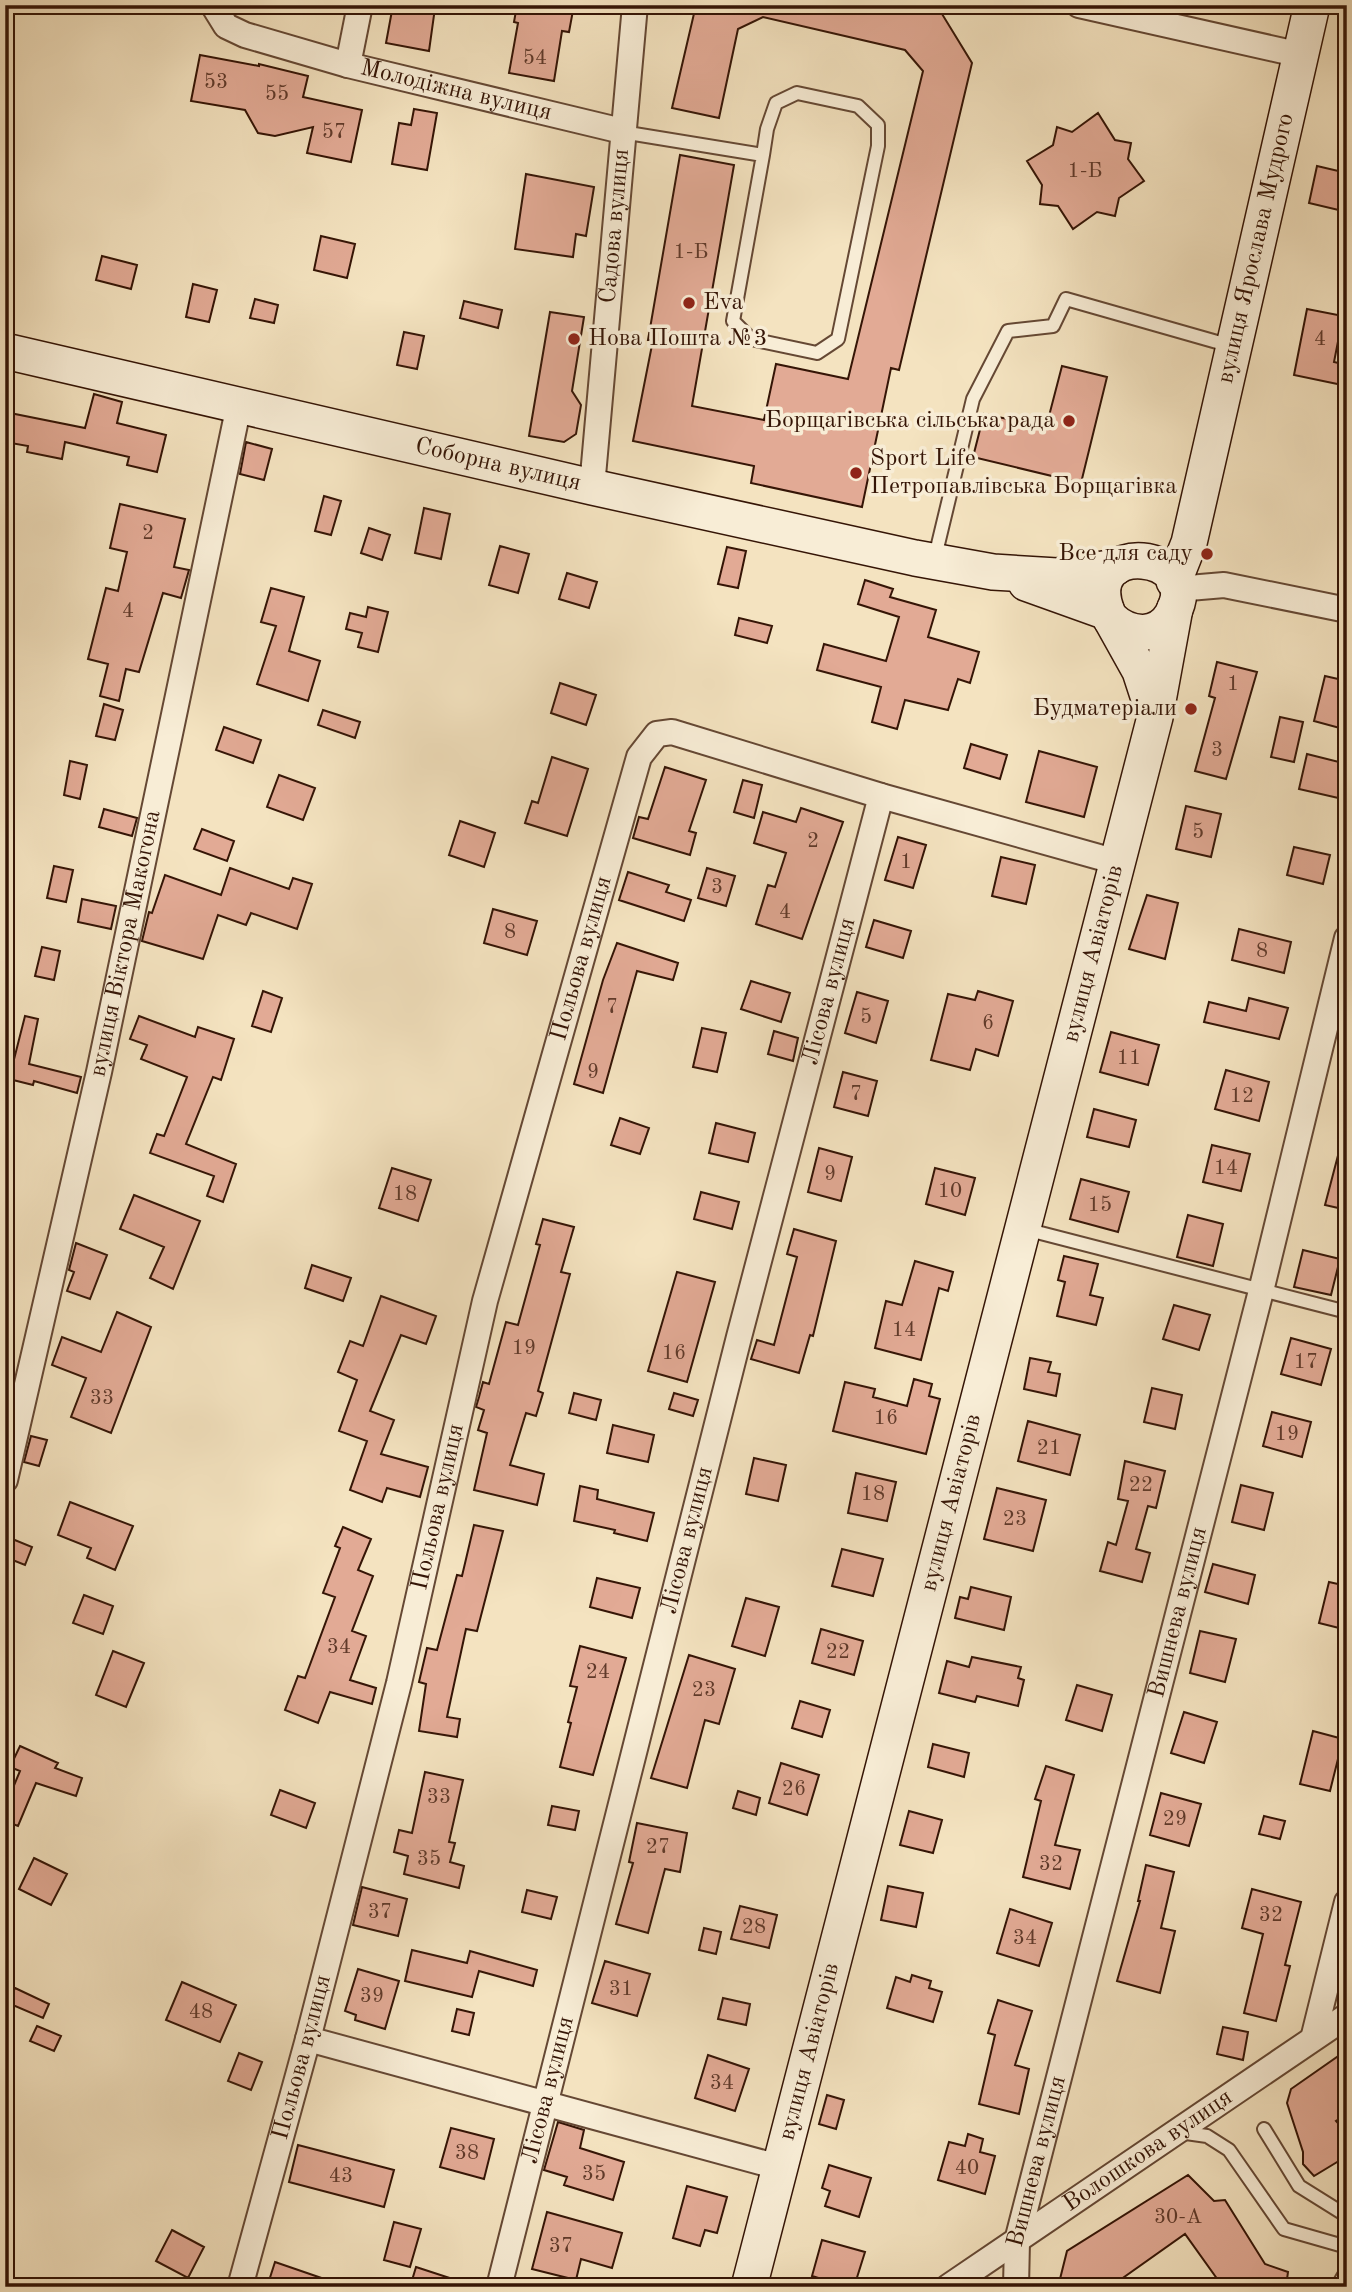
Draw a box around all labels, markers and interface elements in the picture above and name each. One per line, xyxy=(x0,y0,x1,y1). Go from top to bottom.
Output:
house number: 54 xyxy=(523,48,547,69)
street label: Молодіжна вулиця xyxy=(358,56,554,126)
house number: 53 xyxy=(204,72,228,93)
house number: 55 xyxy=(265,84,289,105)
street label: вулиця Ярослава Мудрого xyxy=(1214,111,1299,386)
house number: 57 xyxy=(322,122,346,143)
street label: Садова вулиця xyxy=(596,148,634,304)
house number: 1-Б xyxy=(1068,161,1102,182)
house number: 1-Б xyxy=(674,242,708,263)
place label: Eva xyxy=(703,291,744,315)
marker: Eva xyxy=(681,295,697,311)
place label: Нова Пошта №3 xyxy=(588,327,767,351)
house number: 4 xyxy=(1314,329,1326,350)
marker: Нова Пошта №3 xyxy=(566,331,582,347)
place label: Борщагівська сільська рада xyxy=(765,409,1055,433)
marker: Борщагівська сільська рада xyxy=(1061,413,1077,429)
street label: Соборна вулиця xyxy=(413,434,583,496)
place label: Sport Life Петропавлівська Борщагівка xyxy=(870,447,1177,499)
marker: Sport Life Петропавлівська Борщагівка xyxy=(848,465,864,481)
house number: 2 xyxy=(142,523,154,544)
place label: Все для саду xyxy=(1058,542,1193,566)
marker: Все для саду xyxy=(1199,546,1215,562)
house number: 4 xyxy=(122,601,134,622)
house number: 1 xyxy=(1227,674,1239,695)
place label: Будматеріали xyxy=(1033,697,1177,721)
marker: Будматеріали xyxy=(1183,701,1199,717)
house number: 3 xyxy=(1211,740,1223,761)
street label: вулиця Віктора Макогона xyxy=(86,808,166,1079)
house number: 5 xyxy=(1192,822,1204,843)
house number: 2 xyxy=(807,831,819,852)
house number: 1 xyxy=(900,852,912,873)
street label: вулиця Авіаторів xyxy=(1059,863,1128,1045)
street label: Польова вулиця xyxy=(547,874,617,1044)
house number: 3 xyxy=(711,877,723,898)
house number: 4 xyxy=(779,902,791,923)
street label: Лісова вулиця xyxy=(799,915,860,1068)
house number: 8 xyxy=(504,922,516,943)
house number: 8 xyxy=(1256,941,1268,962)
house number: 7 xyxy=(606,997,618,1018)
house number: 5 xyxy=(860,1007,872,1028)
house number: 6 xyxy=(982,1013,994,1034)
house number: 11 xyxy=(1117,1048,1141,1069)
house number: 9 xyxy=(587,1062,599,1083)
house number: 7 xyxy=(850,1084,862,1105)
house number: 12 xyxy=(1230,1086,1254,1107)
house number: 14 xyxy=(1214,1158,1238,1179)
house number: 9 xyxy=(824,1164,836,1185)
house number: 10 xyxy=(938,1181,962,1202)
house number: 18 xyxy=(393,1184,417,1205)
house number: 15 xyxy=(1088,1195,1112,1216)
house number: 14 xyxy=(892,1320,916,1341)
house number: 19 xyxy=(512,1338,536,1359)
house number: 16 xyxy=(662,1343,686,1364)
house number: 17 xyxy=(1294,1352,1318,1373)
house number: 33 xyxy=(90,1388,114,1409)
house number: 16 xyxy=(874,1408,898,1429)
street label: вулиця Авіаторів xyxy=(917,1412,986,1594)
street label: Польова вулиця xyxy=(408,1422,469,1592)
house number: 19 xyxy=(1275,1424,1299,1445)
house number: 21 xyxy=(1037,1438,1061,1459)
street label: Лісова вулиця xyxy=(657,1464,718,1617)
house number: 22 xyxy=(1129,1475,1153,1496)
house number: 18 xyxy=(861,1484,885,1505)
house number: 23 xyxy=(1003,1509,1027,1530)
street label: Вишнева вулиця xyxy=(1145,1524,1212,1700)
house number: 34 xyxy=(327,1637,351,1658)
house number: 22 xyxy=(826,1642,850,1663)
house number: 24 xyxy=(586,1662,610,1683)
house number: 23 xyxy=(692,1680,716,1701)
house number: 26 xyxy=(782,1779,806,1800)
house number: 33 xyxy=(427,1787,451,1808)
house number: 29 xyxy=(1163,1809,1187,1830)
house number: 27 xyxy=(646,1837,670,1858)
house number: 35 xyxy=(417,1849,441,1870)
house number: 32 xyxy=(1039,1854,1063,1875)
house number: 37 xyxy=(368,1902,392,1923)
house number: 32 xyxy=(1259,1905,1283,1926)
house number: 28 xyxy=(742,1917,766,1938)
house number: 34 xyxy=(1013,1928,1037,1949)
street label: вулиця Авіаторів xyxy=(775,1961,844,2143)
street label: Польова вулиця xyxy=(269,1972,336,2142)
house number: 31 xyxy=(609,1979,633,2000)
house number: 39 xyxy=(360,1986,384,2007)
house number: 48 xyxy=(189,2002,213,2023)
street label: Лісова вулиця xyxy=(519,2014,579,2166)
house number: 34 xyxy=(710,2073,734,2094)
street label: Вишнева вулиця xyxy=(1004,2074,1071,2250)
street label: Волошкова вулиця xyxy=(1059,2085,1237,2217)
house number: 38 xyxy=(455,2143,479,2164)
house number: 40 xyxy=(955,2158,979,2179)
house number: 35 xyxy=(582,2164,606,2185)
house number: 43 xyxy=(329,2166,353,2187)
house number: 30-А xyxy=(1154,2207,1202,2228)
house number: 37 xyxy=(549,2236,573,2257)

